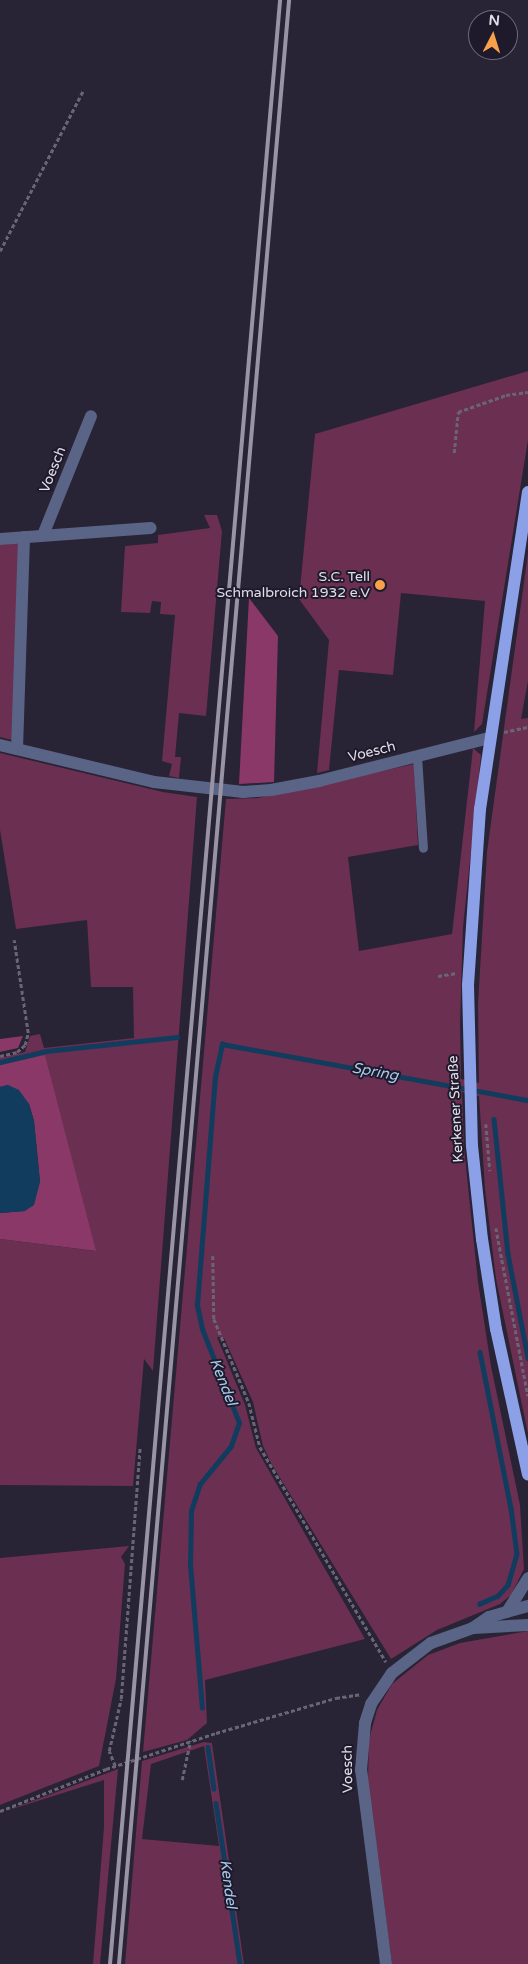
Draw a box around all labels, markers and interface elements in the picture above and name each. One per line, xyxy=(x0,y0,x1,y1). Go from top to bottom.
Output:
north arrow xyxy=(468,10,518,60)
text: N xyxy=(488,12,501,30)
street label: Voesch xyxy=(36,445,70,495)
place label: S.C. Tell Schmalbroich 1932 e.V xyxy=(216,569,370,602)
marker: S.C. Tell Schmalbroich 1932 e.V xyxy=(374,579,386,591)
street label: Voesch xyxy=(347,738,397,766)
street label: Kerkener Straße xyxy=(445,1055,467,1163)
water label: Spring xyxy=(350,1059,400,1085)
water label: Kendel xyxy=(205,1356,241,1408)
street label: Voesch xyxy=(339,1745,357,1793)
water label: Kendel xyxy=(216,1858,240,1910)

